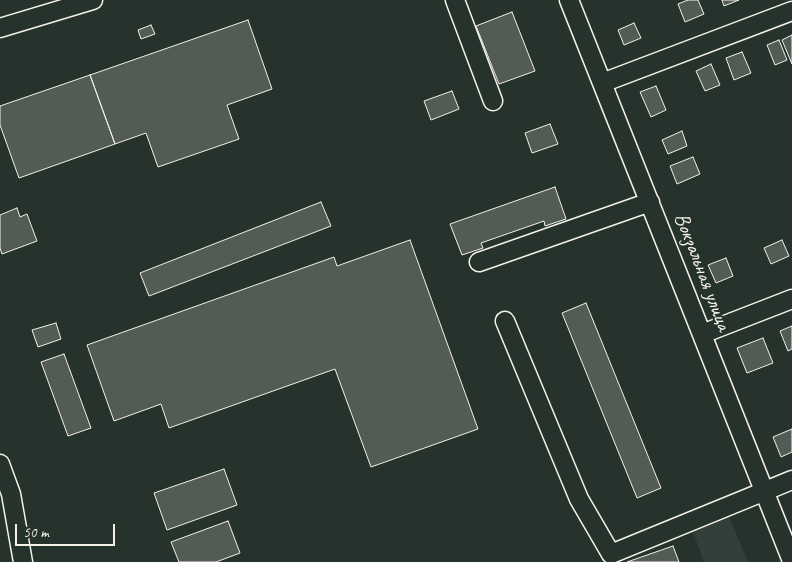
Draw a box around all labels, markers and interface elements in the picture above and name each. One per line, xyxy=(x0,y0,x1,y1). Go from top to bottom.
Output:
street label: Вокзальная улица xyxy=(668,209,736,335)
scale bar xyxy=(18,514,118,546)
text: 50 m xyxy=(23,523,49,542)

